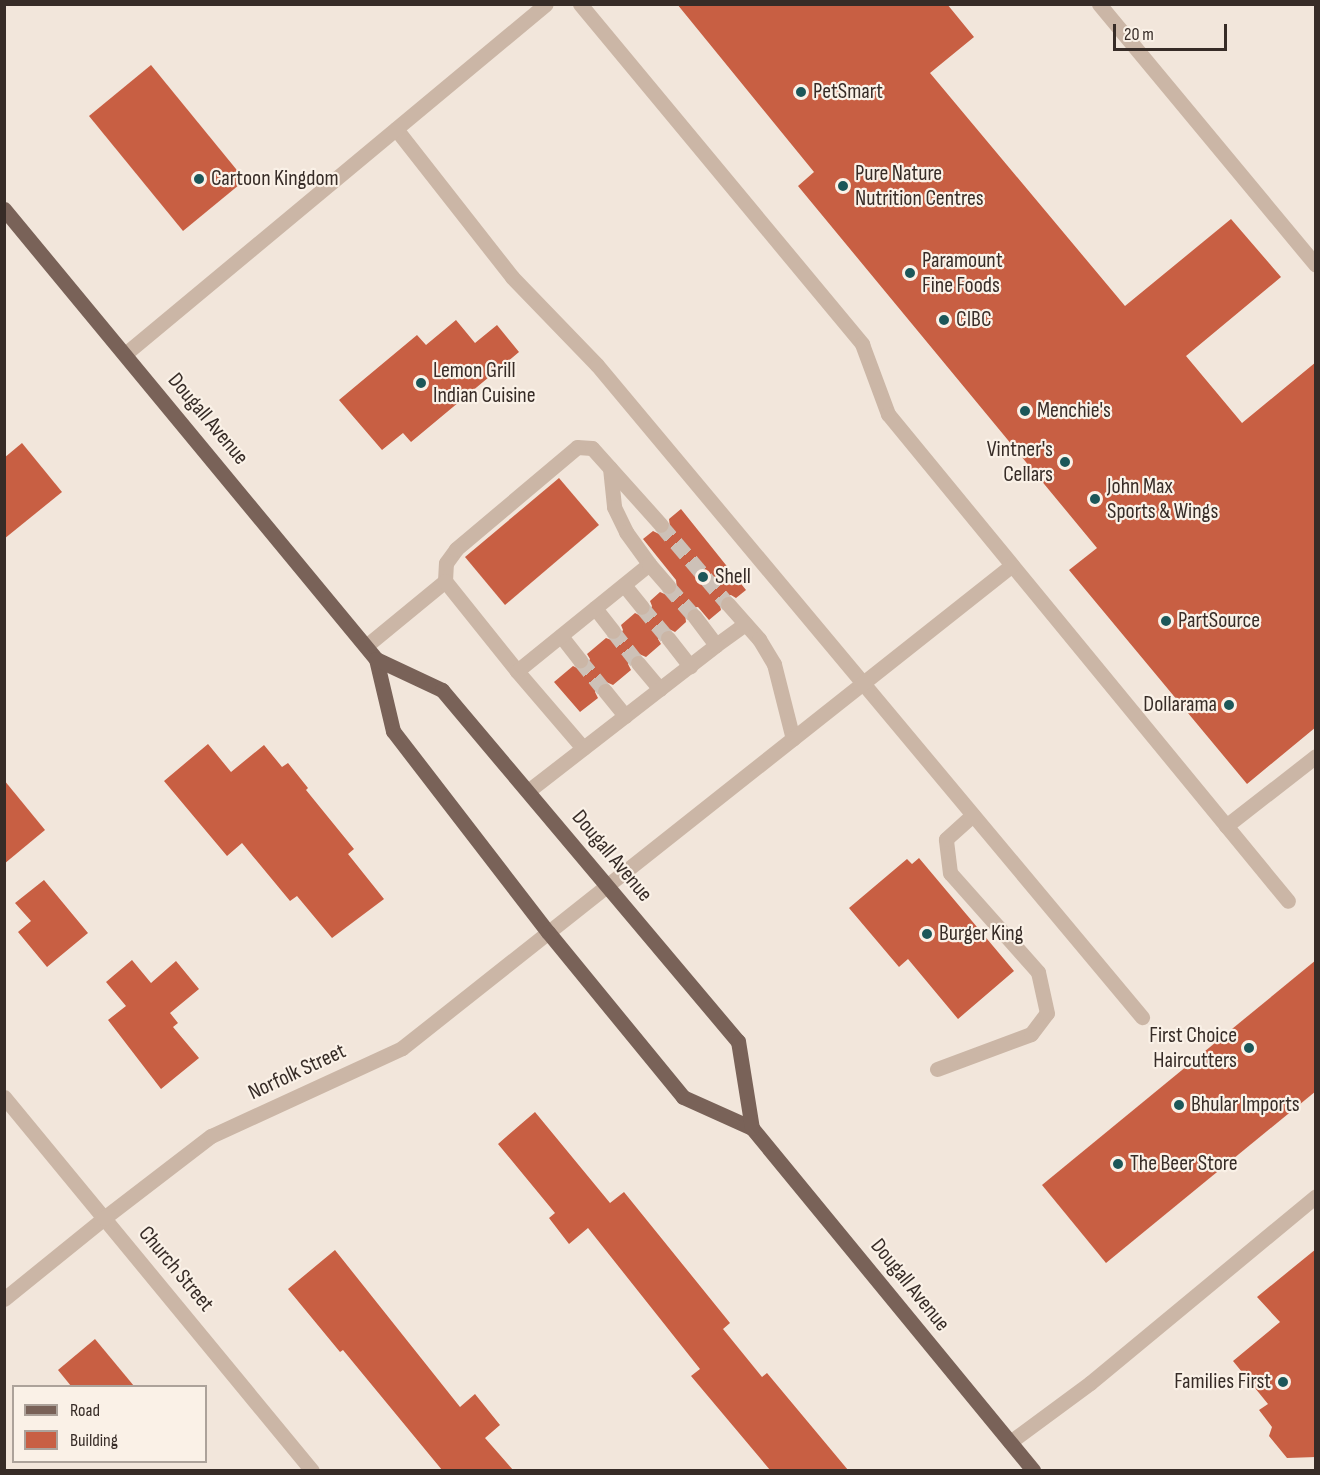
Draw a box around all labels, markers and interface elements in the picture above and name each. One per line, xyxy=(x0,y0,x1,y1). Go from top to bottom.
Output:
scale bar xyxy=(1116,12,1230,50)
text: 20 m xyxy=(1124,24,1154,45)
place label: PetSmart xyxy=(813,79,883,105)
marker: PetSmart xyxy=(794,85,808,99)
place label: Pure Nature Nutrition Centres xyxy=(855,160,984,212)
place label: Cartoon Kingdom xyxy=(211,166,339,192)
marker: Cartoon Kingdom xyxy=(192,172,206,186)
marker: Pure Nature Nutrition Centres xyxy=(836,179,850,193)
place label: Paramount Fine Foods xyxy=(922,247,1003,298)
marker: Paramount Fine Foods xyxy=(903,266,917,280)
place label: CIBC xyxy=(956,307,992,333)
marker: CIBC xyxy=(937,313,951,327)
place label: Lemon Grill Indian Cuisine xyxy=(433,357,536,408)
street label: Dougall Avenue xyxy=(162,368,254,470)
marker: Lemon Grill Indian Cuisine xyxy=(414,376,428,390)
place label: Menchie's xyxy=(1037,398,1111,424)
marker: Menchie's xyxy=(1018,404,1032,418)
place label: Vintner's Cellars xyxy=(987,436,1053,488)
marker: Vintner's Cellars xyxy=(1058,455,1072,469)
place label: John Max Sports & Wings xyxy=(1107,473,1218,524)
marker: John Max Sports & Wings xyxy=(1088,492,1102,506)
place label: Shell xyxy=(715,564,751,590)
marker: Shell xyxy=(696,570,710,584)
place label: PartSource xyxy=(1178,608,1260,634)
marker: PartSource xyxy=(1159,614,1173,628)
place label: Dollarama xyxy=(1143,692,1217,718)
marker: Dollarama xyxy=(1222,698,1236,712)
street label: Dougall Avenue xyxy=(566,805,658,907)
place label: Burger King xyxy=(939,921,1023,947)
marker: Burger King xyxy=(920,927,934,941)
place label: First Choice Haircutters xyxy=(1149,1022,1237,1074)
street label: Norfolk Street xyxy=(244,1038,350,1106)
marker: First Choice Haircutters xyxy=(1242,1041,1256,1055)
place label: Bhular Imports xyxy=(1191,1092,1300,1118)
marker: Bhular Imports xyxy=(1172,1098,1186,1112)
place label: The Beer Store xyxy=(1130,1151,1238,1177)
marker: The Beer Store xyxy=(1111,1157,1125,1171)
street label: Church Street xyxy=(133,1221,219,1317)
street label: Dougall Avenue xyxy=(865,1233,955,1337)
place label: Families First xyxy=(1174,1369,1271,1395)
marker: Families First xyxy=(1276,1375,1290,1389)
legend xyxy=(12,1385,207,1463)
text: Road xyxy=(70,1400,100,1421)
text: Building xyxy=(70,1430,118,1451)

